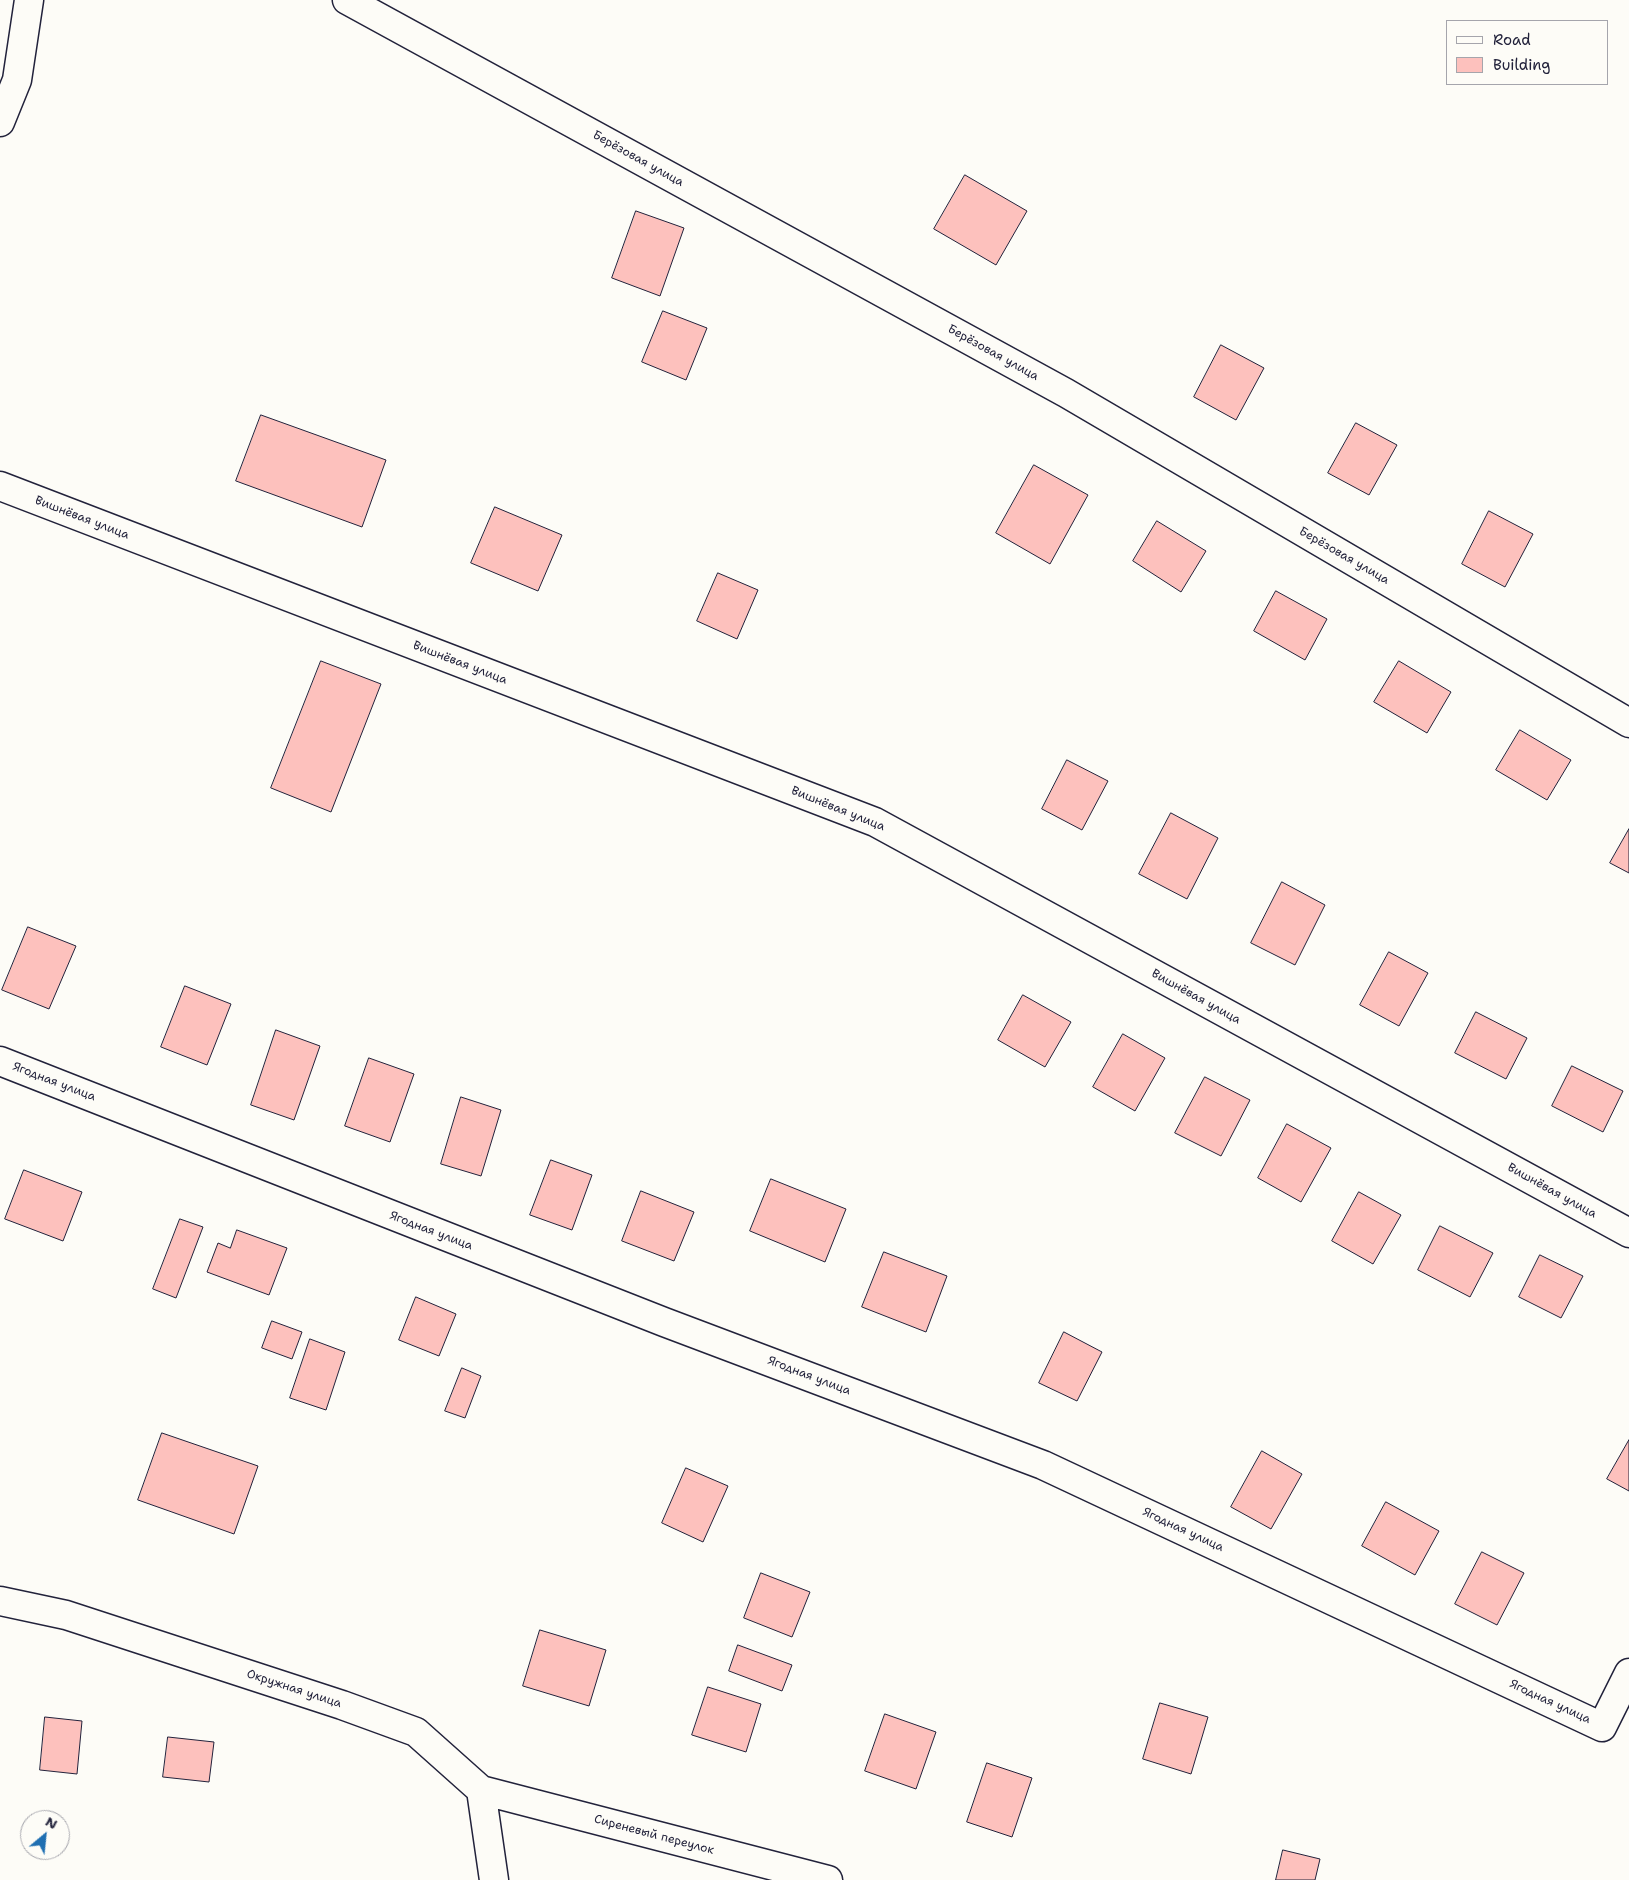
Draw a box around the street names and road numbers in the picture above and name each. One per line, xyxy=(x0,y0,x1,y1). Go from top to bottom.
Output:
street label: Берёзовая улица xyxy=(590,128,686,190)
street label: Берёзовая улица xyxy=(945,322,1041,384)
street label: Вишнёвая улица xyxy=(33,493,131,543)
street label: Берёзовая улица xyxy=(1296,524,1392,588)
street label: Вишнёвая улица xyxy=(411,638,509,688)
street label: Вишнёвая улица xyxy=(789,784,887,834)
street label: Вишнёвая улица xyxy=(1149,967,1243,1027)
street label: Ягодная улица xyxy=(10,1060,98,1104)
street label: Вишнёвая улица xyxy=(1505,1161,1599,1221)
street label: Ягодная улица xyxy=(387,1209,475,1253)
street label: Ягодная улица xyxy=(765,1354,853,1398)
street label: Ягодная улица xyxy=(1140,1505,1226,1555)
street label: Окружная улица xyxy=(245,1667,343,1711)
street label: Ягодная улица xyxy=(1507,1677,1593,1727)
street label: Сиреневый переулок xyxy=(593,1812,715,1858)

